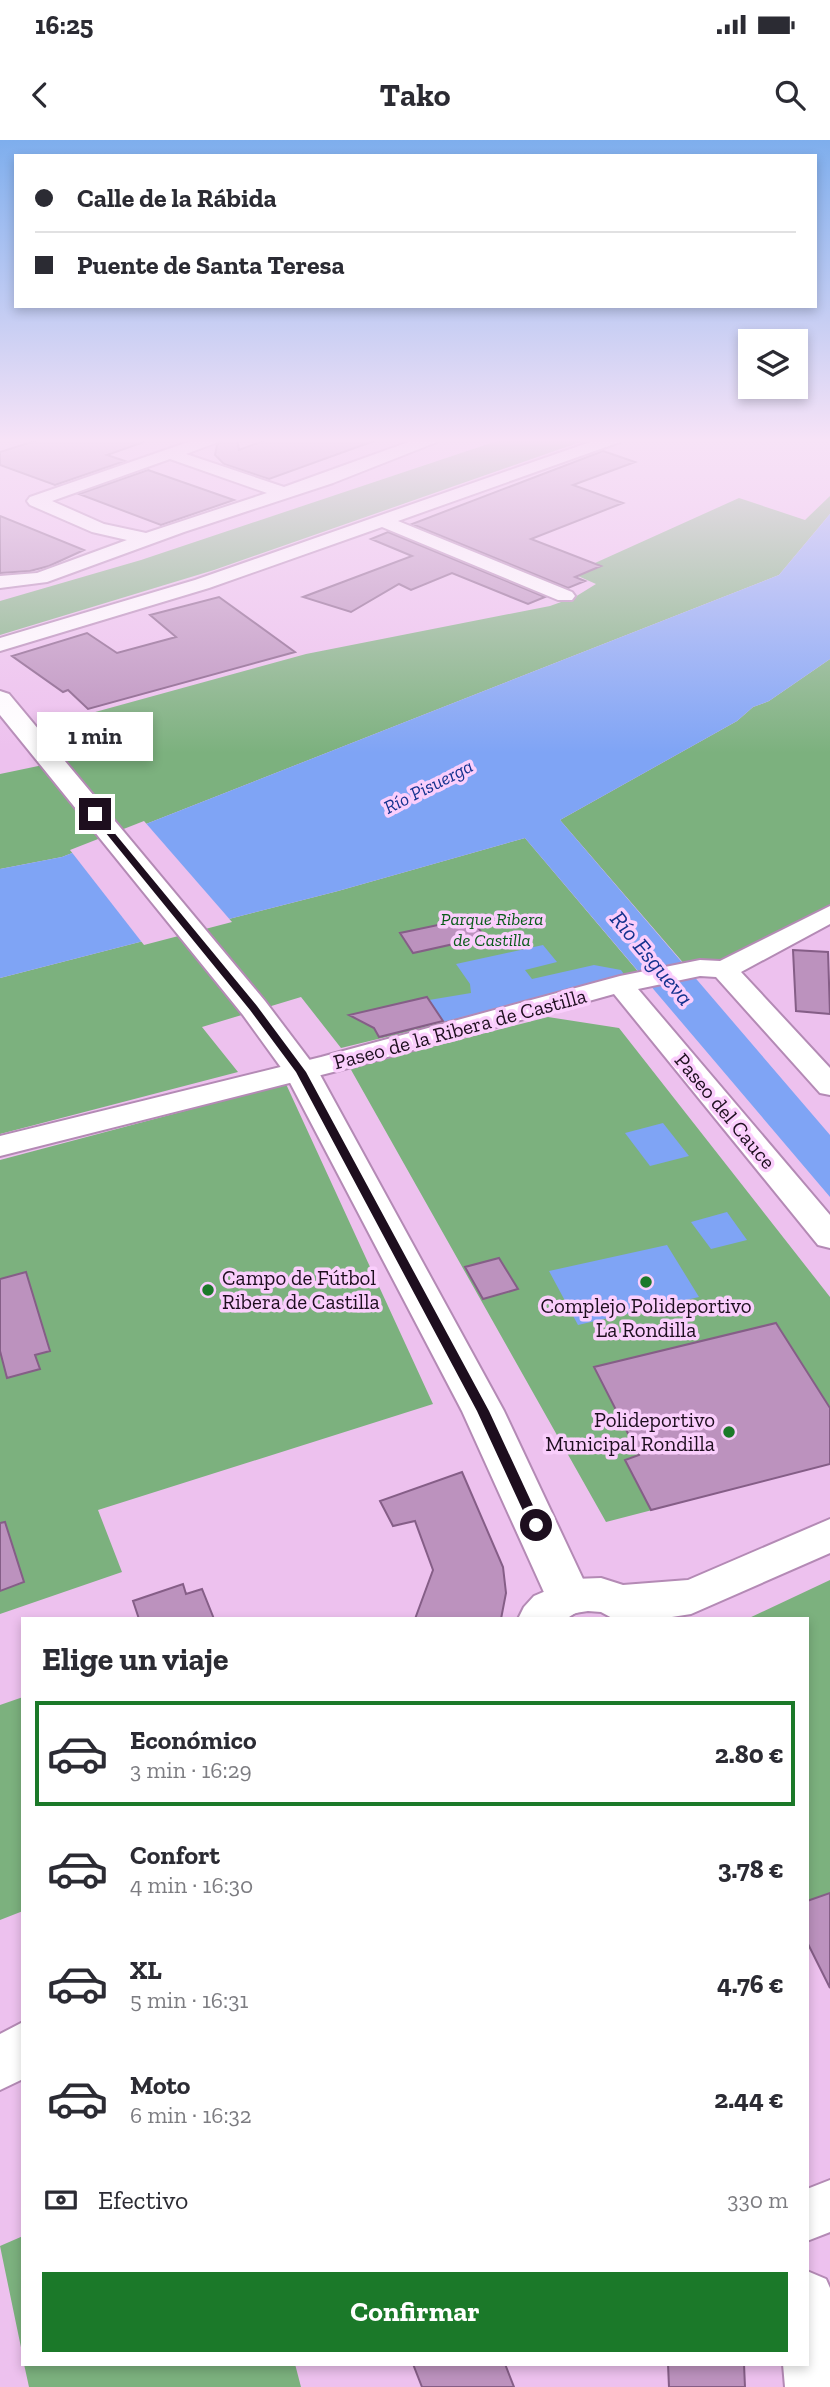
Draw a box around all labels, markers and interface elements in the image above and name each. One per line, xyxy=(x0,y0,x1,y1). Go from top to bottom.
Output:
text: 16:25 xyxy=(35,9,93,41)
icon: back xyxy=(21,76,59,114)
text: Tako xyxy=(380,76,450,114)
icon: search xyxy=(771,76,809,114)
text: Calle de la Rábida xyxy=(77,182,277,214)
text: Puente de Santa Teresa xyxy=(77,249,345,281)
map controls xyxy=(738,329,808,399)
button: layers xyxy=(738,329,808,399)
callout: 1 min xyxy=(37,712,153,762)
text: 1 min xyxy=(68,722,122,750)
water label: Río Pisuerga xyxy=(380,754,477,819)
route end xyxy=(79,798,111,830)
water label: Río Esgueva xyxy=(604,905,700,1011)
park label: Parque Ribera de Castilla xyxy=(441,908,543,951)
street label: Paseo de la Ribera de Castilla xyxy=(331,983,589,1074)
street label: Paseo del Cauce xyxy=(670,1048,781,1174)
place label: Campo de Fútbol Ribera de Castilla xyxy=(222,1265,380,1314)
marker: Complejo Polideportivo La Rondilla xyxy=(638,1274,654,1290)
marker: Campo de Fútbol Ribera de Castilla xyxy=(200,1282,216,1298)
place label: Complejo Polideportivo La Rondilla xyxy=(540,1293,752,1342)
place label: Polideportivo Municipal Rondilla xyxy=(545,1407,715,1456)
marker: Polideportivo Municipal Rondilla xyxy=(721,1424,737,1440)
route start xyxy=(520,1509,552,1541)
text: Elige un viaje xyxy=(42,1640,229,1678)
icon: car xyxy=(46,1722,109,1785)
text: Económico xyxy=(130,1724,257,1756)
text: 2.80 € xyxy=(715,1738,784,1770)
text: 3 min · 16:29 xyxy=(130,1756,252,1784)
icon: car xyxy=(46,1837,109,1900)
text: Confort xyxy=(130,1839,220,1871)
text: 3.78 € xyxy=(718,1853,784,1885)
text: 4 min · 16:30 xyxy=(130,1871,253,1899)
icon: car xyxy=(46,1952,109,2015)
text: XL xyxy=(130,1954,162,1986)
text: 4.76 € xyxy=(717,1968,784,2000)
text: 5 min · 16:31 xyxy=(130,1986,248,2014)
icon: car xyxy=(46,2067,109,2130)
text: Moto xyxy=(130,2069,190,2101)
text: 2.44 € xyxy=(714,2083,784,2115)
text: 6 min · 16:32 xyxy=(130,2101,252,2129)
icon: cash xyxy=(42,2181,80,2219)
text: Efectivo xyxy=(98,2184,188,2216)
text: 330 m xyxy=(727,2186,788,2214)
button: Confirmar xyxy=(42,2272,788,2352)

